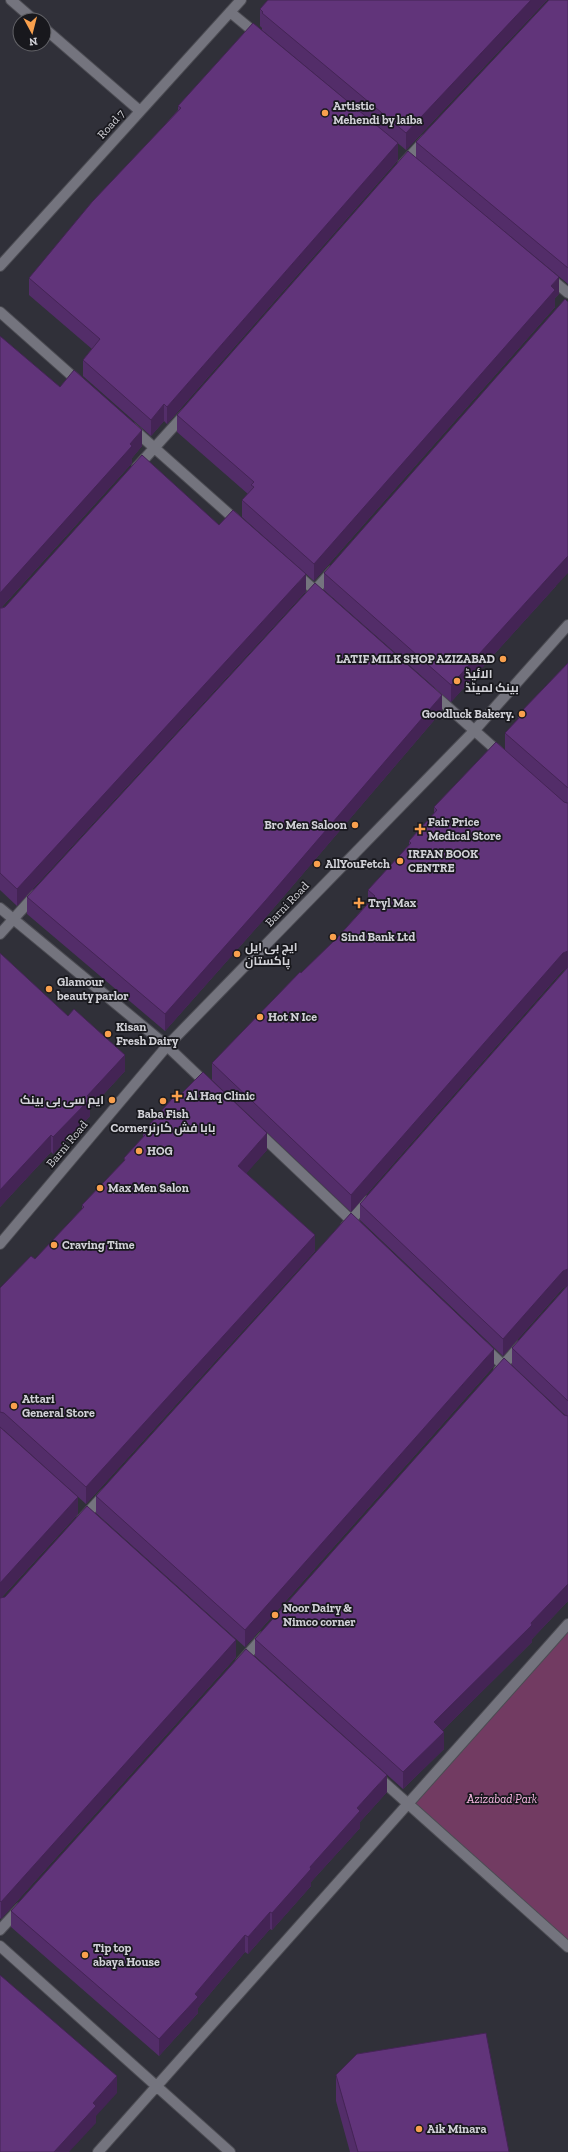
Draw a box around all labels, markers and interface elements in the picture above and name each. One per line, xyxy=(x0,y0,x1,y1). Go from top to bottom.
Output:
north arrow xyxy=(12,12,52,52)
text: N xyxy=(28,34,38,48)
place label: Artistic Mehendi by laiba xyxy=(333,99,422,127)
street label: Road 7 xyxy=(94,106,128,141)
marker: Artistic Mehendi by laiba xyxy=(320,108,330,118)
place label: LATIF MILK SHOP AZIZABAD xyxy=(336,652,496,666)
marker: LATIF MILK SHOP AZIZABAD xyxy=(498,654,508,664)
place label: الائیڈ بینک لمیٹڈ xyxy=(465,667,519,695)
marker: الائیڈ بینک لمیٹڈ xyxy=(452,676,462,686)
place label: Goodluck Bakery. xyxy=(422,707,514,721)
marker: Goodluck Bakery. xyxy=(517,709,527,719)
place label: Fair Price Medical Store xyxy=(428,815,501,843)
place label: Bro Men Saloon xyxy=(264,818,347,832)
marker: Bro Men Saloon xyxy=(350,820,360,830)
marker: Fair Price Medical Store xyxy=(415,824,425,834)
place label: IRFAN BOOK CENTRE xyxy=(408,847,478,875)
marker: IRFAN BOOK CENTRE xyxy=(395,856,405,866)
place label: AllYouFetch xyxy=(325,857,390,871)
marker: AllYouFetch xyxy=(312,859,322,869)
street label: Barni Road xyxy=(262,878,312,929)
place label: Tryl Max xyxy=(368,896,417,910)
marker: Tryl Max xyxy=(353,897,365,909)
place label: Sind Bank Ltd xyxy=(341,930,415,944)
marker: Sind Bank Ltd xyxy=(328,932,338,942)
place label: ایچ بی ایل پاکستان xyxy=(245,940,297,970)
marker: ایچ بی ایل پاکستان xyxy=(232,949,242,959)
place label: Glamour beauty parlor xyxy=(56,975,129,1003)
marker: Glamour beauty parlor xyxy=(44,984,54,994)
place label: Hot N Ice xyxy=(268,1010,317,1024)
marker: Hot N Ice xyxy=(255,1012,265,1022)
place label: Kisan Fresh Dairy xyxy=(116,1020,179,1048)
marker: Kisan Fresh Dairy xyxy=(103,1029,113,1039)
place label: Al Haq Clinic xyxy=(186,1089,255,1103)
marker: Al Haq Clinic xyxy=(171,1090,183,1102)
place label: ایم سی بی بینک xyxy=(20,1093,104,1108)
marker: ایم سی بی بینک xyxy=(107,1095,117,1105)
marker: Baba Fish Cornerبابا فش کارنر xyxy=(158,1096,168,1106)
place label: Baba Fish Cornerبابا فش کارنر xyxy=(111,1107,215,1136)
street label: Barni Road xyxy=(43,1117,91,1170)
place label: HOG xyxy=(147,1144,173,1158)
marker: HOG xyxy=(134,1146,144,1156)
place label: Max Men Salon xyxy=(108,1181,189,1195)
marker: Max Men Salon xyxy=(95,1183,105,1193)
place label: Craving Time xyxy=(62,1238,135,1252)
marker: Craving Time xyxy=(49,1240,59,1250)
place label: Attari General Store xyxy=(22,1392,95,1420)
marker: Attari General Store xyxy=(9,1401,19,1411)
place label: Noor Dairy & Nimco corner xyxy=(283,1601,356,1629)
marker: Noor Dairy & Nimco corner xyxy=(270,1610,280,1620)
park label: Azizabad Park xyxy=(466,1792,538,1806)
place label: Tip top abaya House xyxy=(93,1941,160,1969)
marker: Tip top abaya House xyxy=(80,1950,90,1960)
place label: Aik Minara xyxy=(427,2122,487,2136)
marker: Aik Minara xyxy=(414,2124,424,2134)

